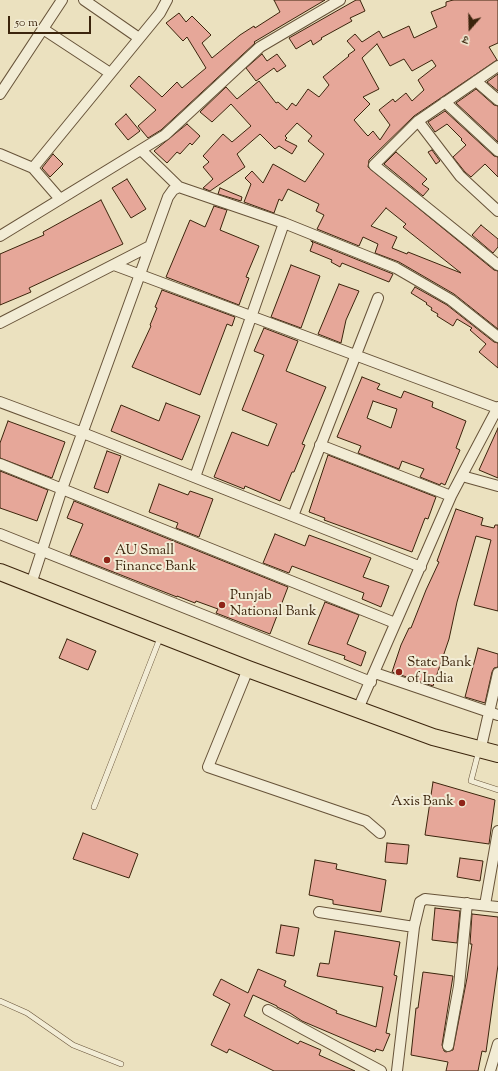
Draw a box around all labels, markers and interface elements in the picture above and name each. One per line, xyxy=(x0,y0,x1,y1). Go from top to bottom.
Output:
scale bar xyxy=(10,8,93,34)
north arrow xyxy=(450,8,490,48)
text: 50 m xyxy=(15,14,38,32)
text: उ xyxy=(461,31,471,48)
place label: AU Small Finance Bank xyxy=(115,544,196,576)
marker: AU Small Finance Bank xyxy=(102,555,112,565)
place label: Punjab National Bank xyxy=(230,589,317,622)
marker: Punjab National Bank xyxy=(217,600,227,610)
place label: State Bank of India xyxy=(407,656,472,688)
marker: State Bank of India xyxy=(394,667,404,677)
place label: Axis Bank xyxy=(391,795,454,811)
marker: Axis Bank xyxy=(457,798,467,808)

